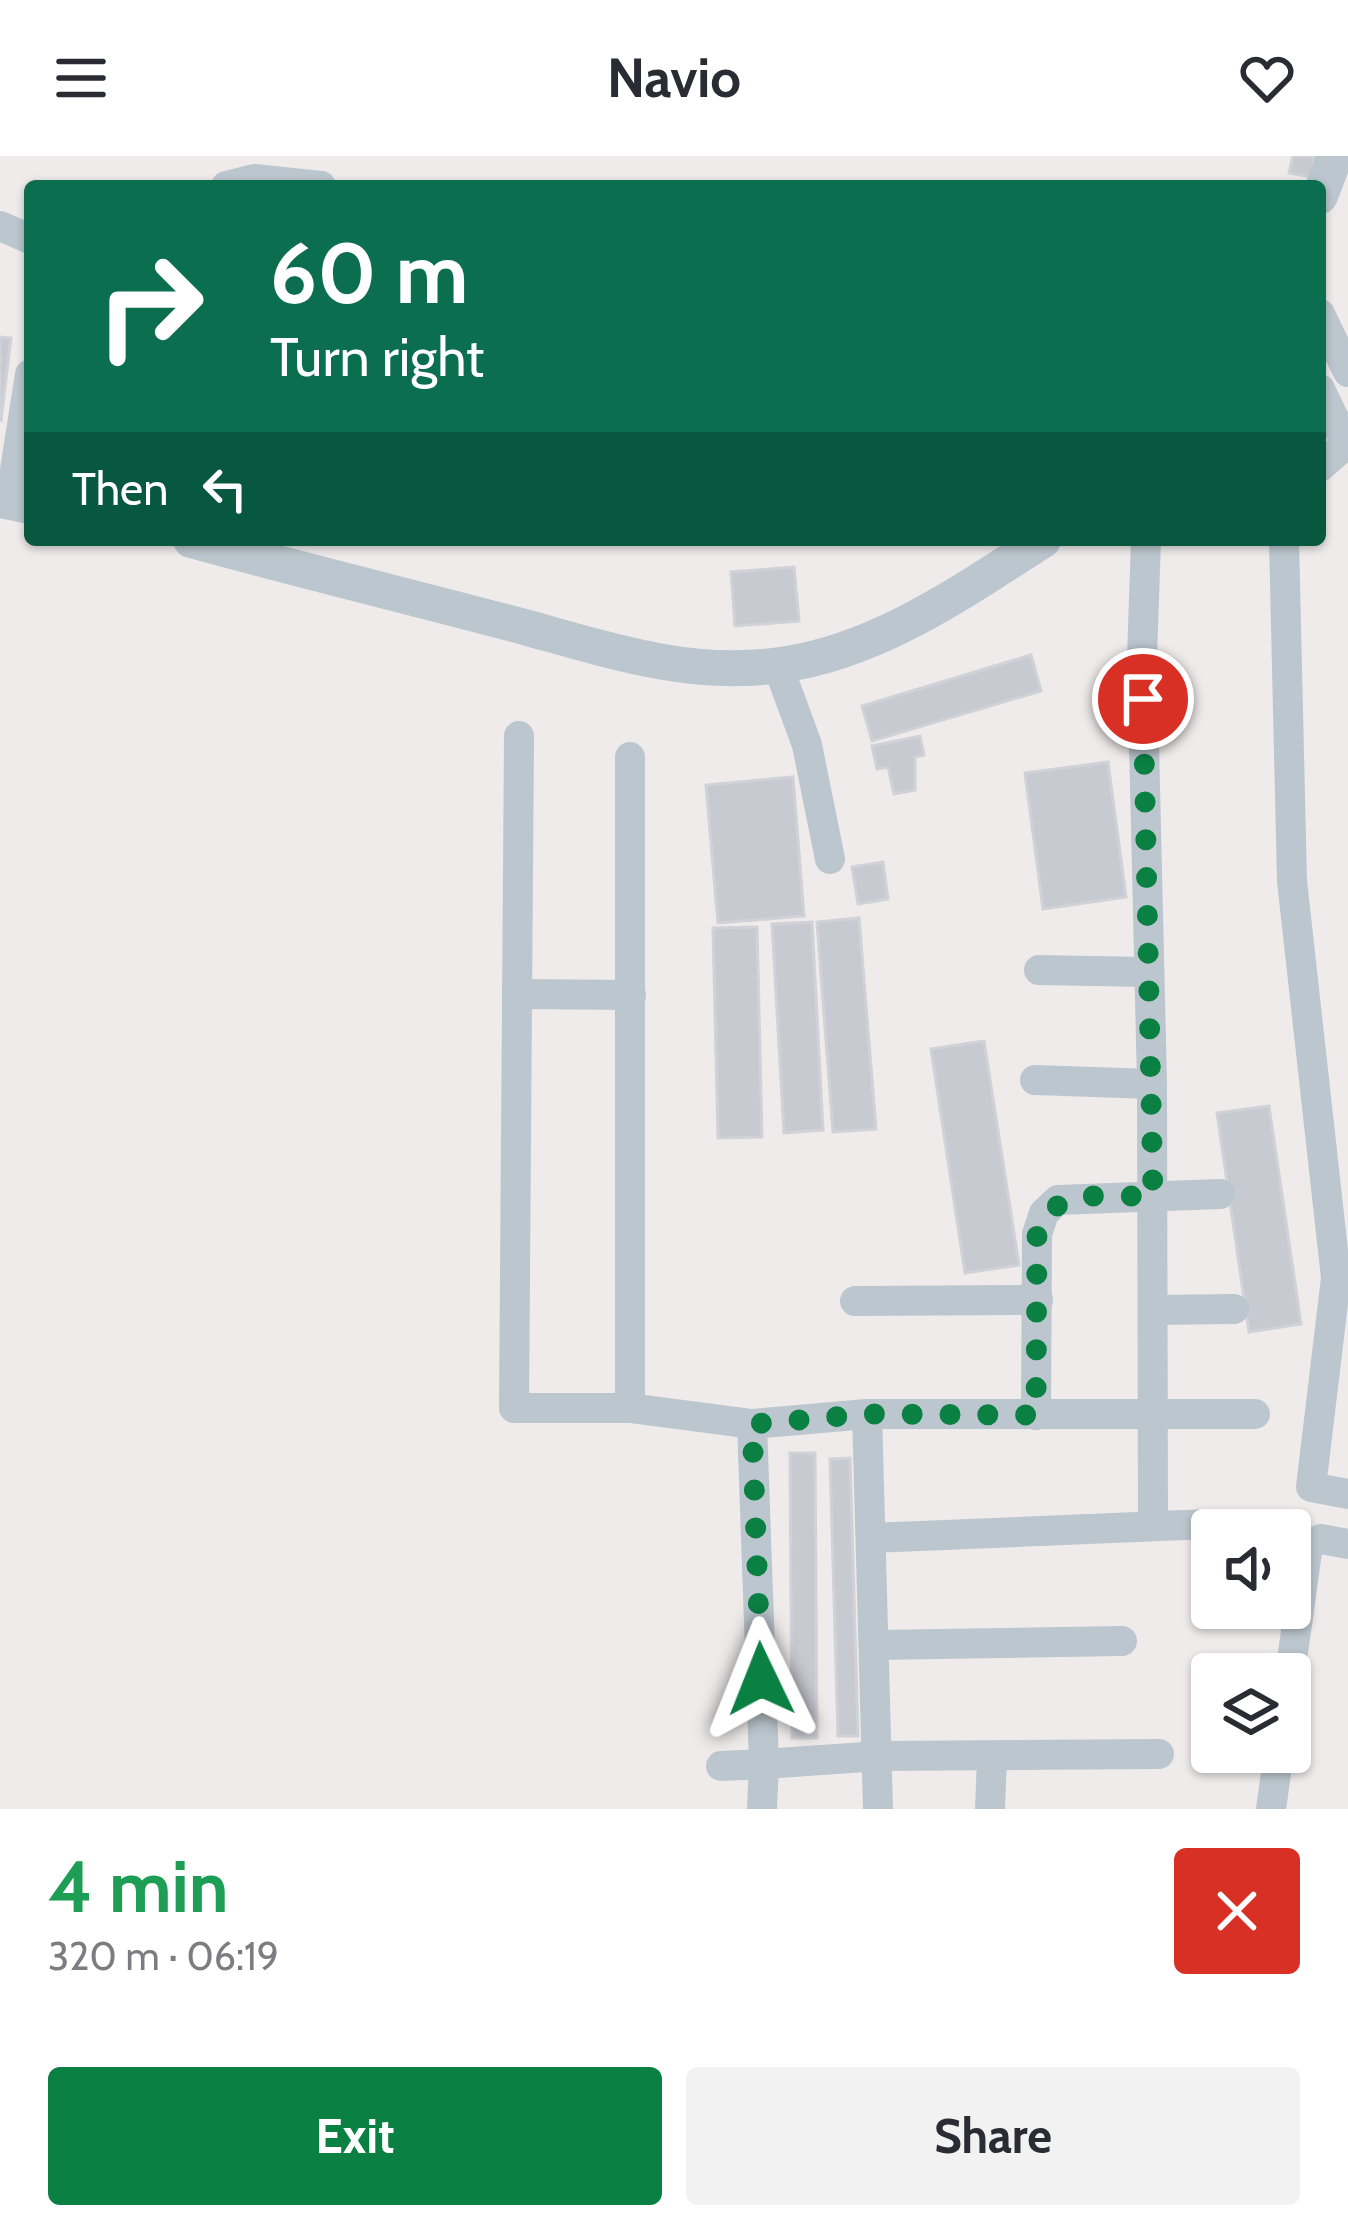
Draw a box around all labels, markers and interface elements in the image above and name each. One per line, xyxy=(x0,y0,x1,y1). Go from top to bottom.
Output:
icon: menu xyxy=(48,45,114,111)
text: Navio xyxy=(607,45,741,111)
icon: heart xyxy=(1234,45,1300,111)
text: 60 m xyxy=(270,222,468,324)
icon: right xyxy=(72,228,228,384)
text: Turn right xyxy=(270,324,484,390)
icon: left xyxy=(192,456,258,522)
text: Then xyxy=(72,462,168,516)
pin xyxy=(1092,648,1194,750)
icon: arrive xyxy=(1110,666,1176,732)
map controls xyxy=(1191,1509,1311,1773)
button: sound xyxy=(1191,1509,1311,1629)
position arrow xyxy=(698,1616,824,1742)
button: layers xyxy=(1191,1653,1311,1773)
text: 4 min xyxy=(48,1843,229,1930)
button: close xyxy=(1174,1848,1300,1974)
text: 320 m · 06:19 xyxy=(48,1932,279,1980)
button: Exit xyxy=(48,2067,662,2205)
button: Share xyxy=(686,2067,1300,2205)

